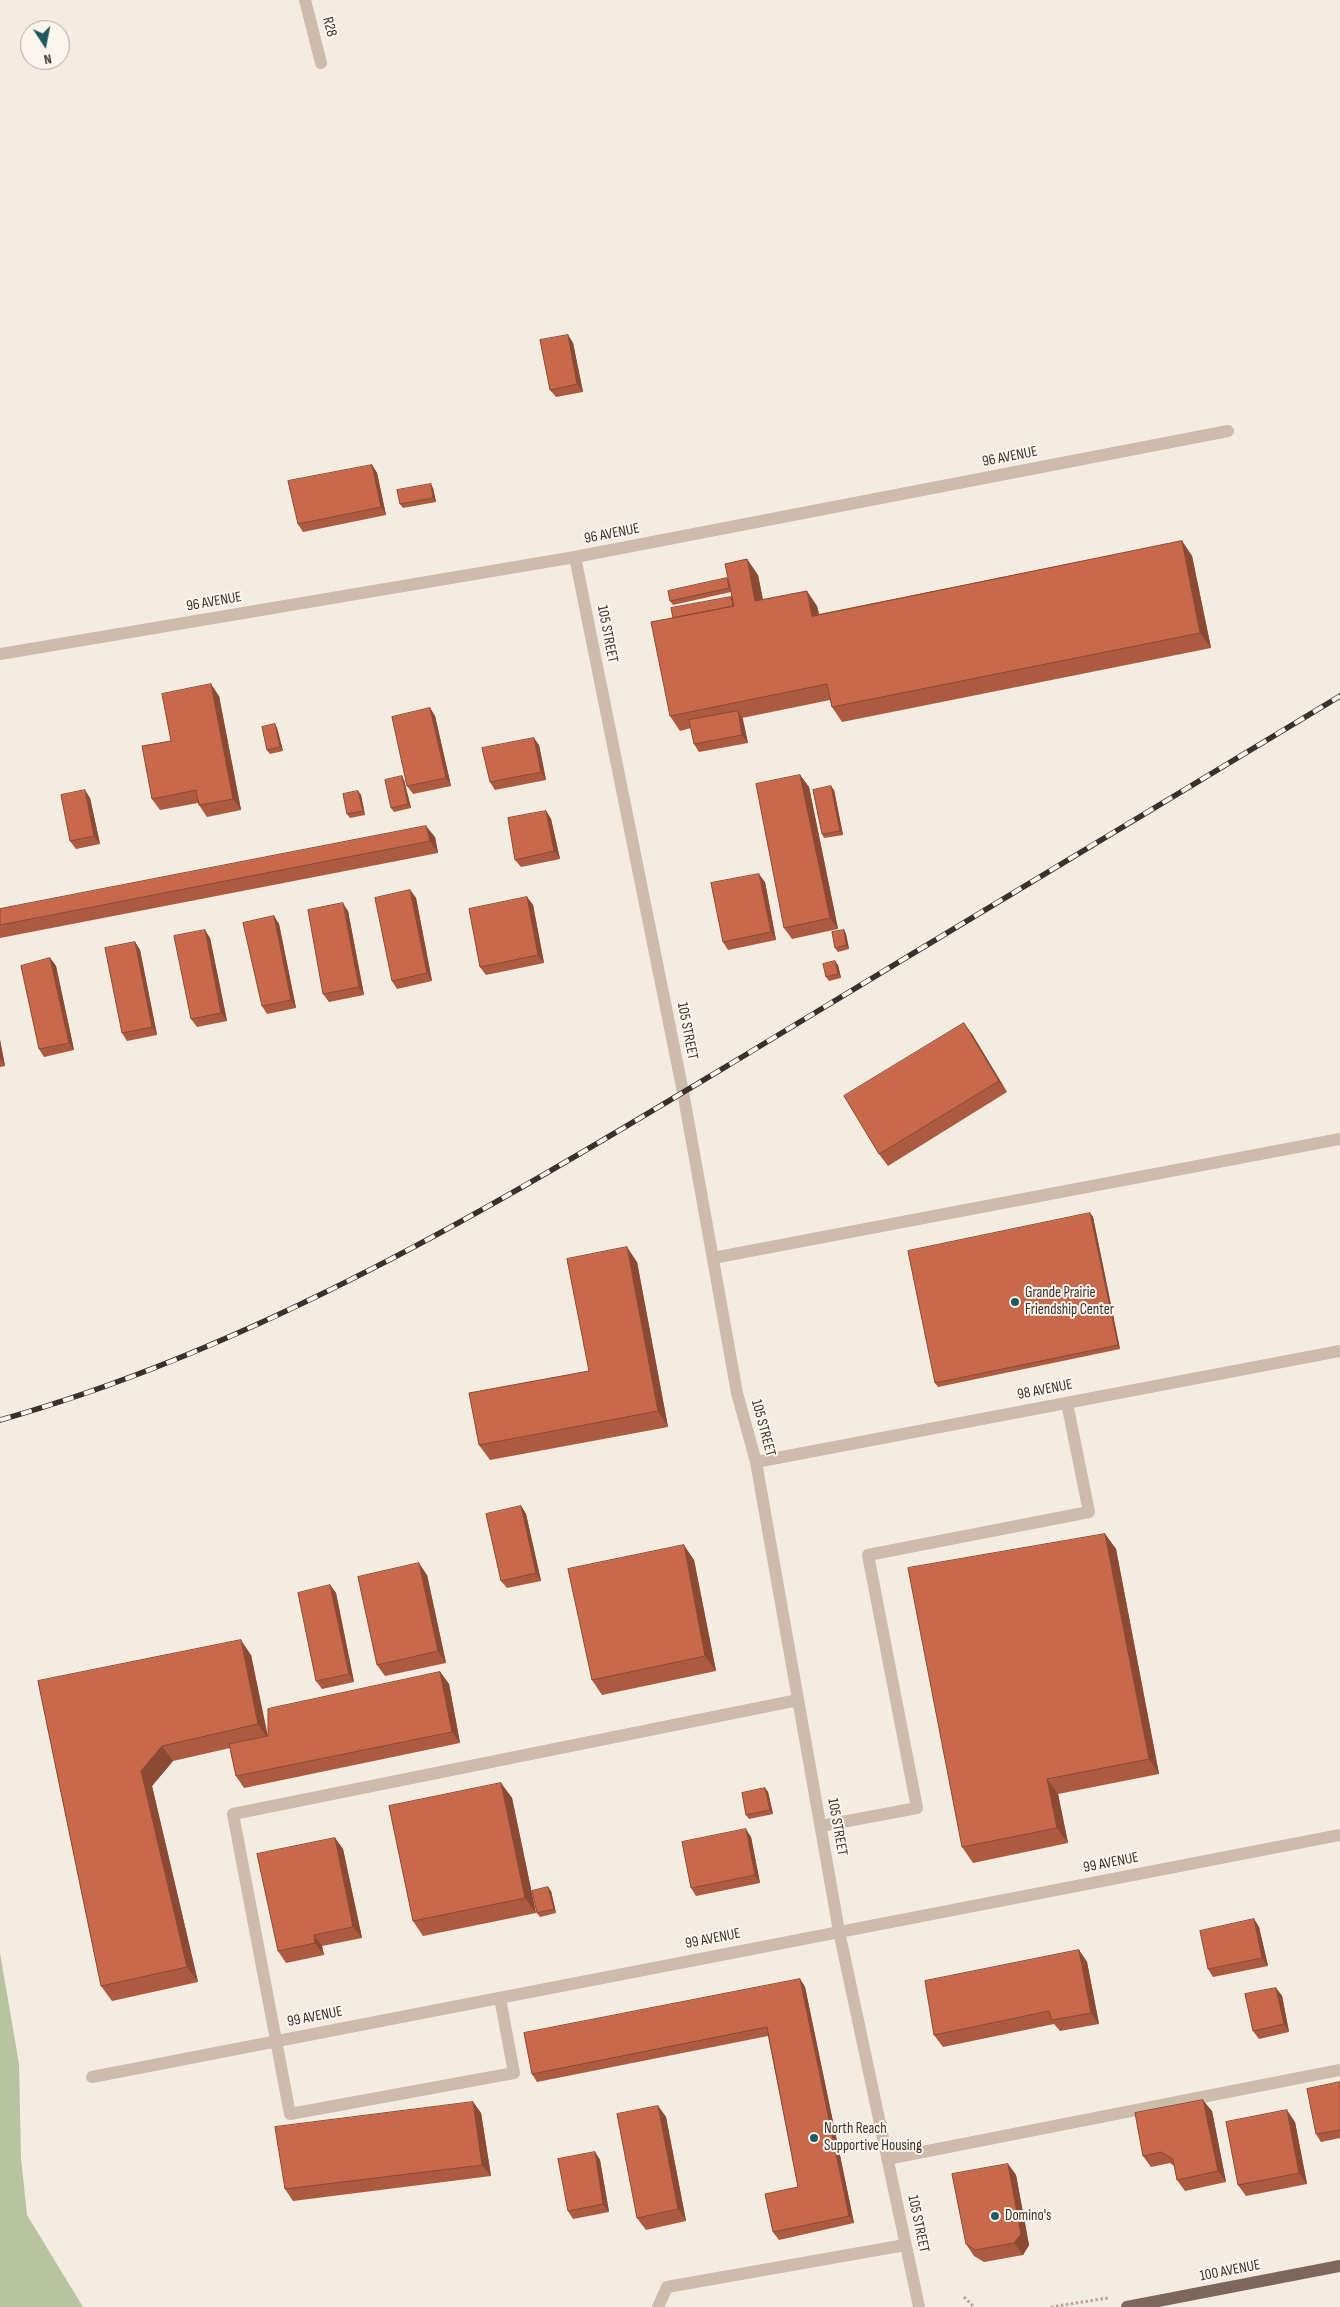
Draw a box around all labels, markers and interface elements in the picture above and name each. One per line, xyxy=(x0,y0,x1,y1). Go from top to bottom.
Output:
street label: R28 xyxy=(318,15,340,39)
north arrow xyxy=(20,20,70,70)
text: N xyxy=(42,50,53,68)
street label: 96 AVENUE xyxy=(981,443,1039,471)
street label: 96 AVENUE xyxy=(583,520,641,548)
street label: 96 AVENUE xyxy=(185,588,243,616)
street label: 105 STREET xyxy=(593,604,621,664)
street label: 105 STREET xyxy=(673,1001,701,1061)
place label: Grande Prairie Friendship Center xyxy=(1025,1284,1114,1319)
marker: Grande Prairie Friendship Center xyxy=(1009,1296,1021,1308)
street label: 98 AVENUE xyxy=(1016,1376,1074,1404)
street label: 105 STREET xyxy=(747,1398,779,1458)
street label: 105 STREET xyxy=(823,1797,851,1857)
street label: 99 AVENUE xyxy=(1082,1849,1140,1877)
street label: 99 AVENUE xyxy=(684,1925,742,1953)
street label: 99 AVENUE xyxy=(286,2003,344,2031)
place label: North Reach Supportive Housing xyxy=(824,2120,922,2155)
marker: North Reach Supportive Housing xyxy=(808,2132,820,2144)
street label: 105 STREET xyxy=(903,2194,933,2254)
place label: Domino's xyxy=(1005,2207,1051,2225)
marker: Domino's xyxy=(989,2210,1001,2222)
street label: 100 AVENUE xyxy=(1198,2256,1262,2286)

